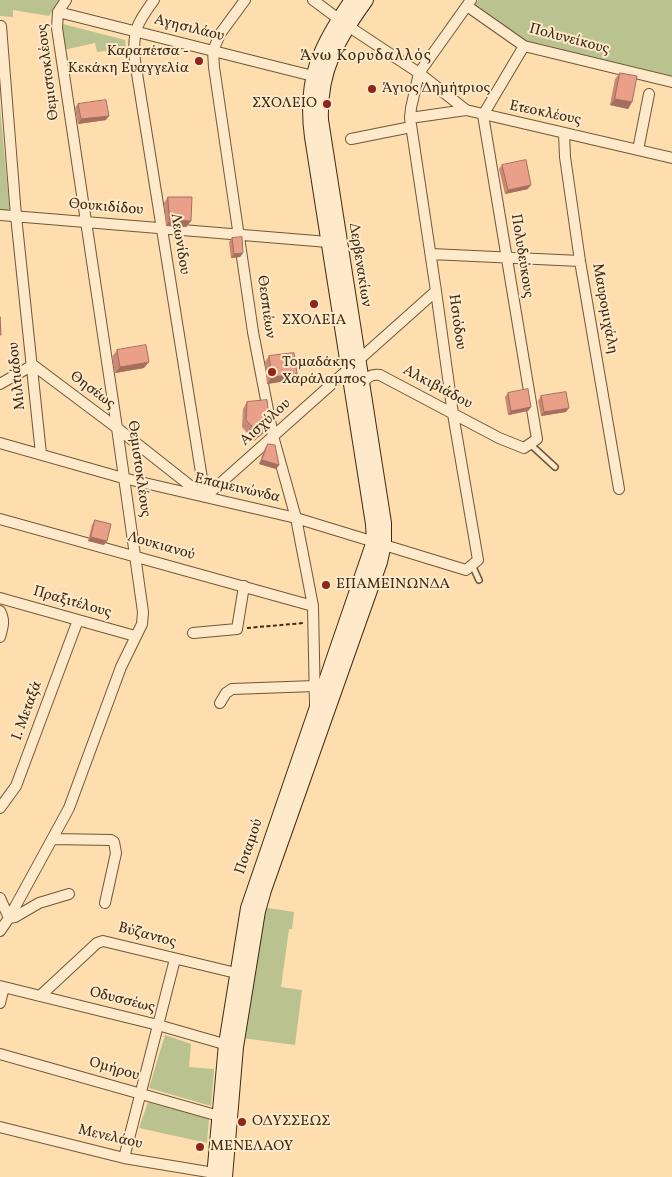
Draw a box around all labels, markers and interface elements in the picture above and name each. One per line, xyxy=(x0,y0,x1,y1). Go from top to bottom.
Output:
street label: Αγησιλάου xyxy=(152,12,226,46)
street label: Πολυνείκους xyxy=(527,21,611,59)
street label: Θεμιστοκλέους xyxy=(34,23,64,121)
place label: Καραπέτσα - Κεκάκη Ευαγγελία xyxy=(68,43,189,78)
district label: Άνω Κορυδαλλός xyxy=(298,47,434,67)
marker: Καραπέτσα - Κεκάκη Ευαγγελία xyxy=(193,55,205,67)
place label: Άγιος Δημήτριος xyxy=(382,80,490,98)
marker: Άγιος Δημήτριος xyxy=(366,83,378,95)
place label: ΣΧΟΛΕΙΟ xyxy=(252,95,317,113)
marker: ΣΧΟΛΕΙΟ xyxy=(321,98,333,110)
street label: Ετεοκλέους xyxy=(508,98,582,130)
street label: Θουκιδίδου xyxy=(68,196,144,220)
street label: Λεωνίδου xyxy=(165,212,193,276)
street label: Πολυδεύκους xyxy=(505,213,537,299)
street label: Δερβενακίων xyxy=(344,222,374,308)
street label: Μαυρομιχάλη xyxy=(587,262,621,356)
street label: Θεσπιέων xyxy=(252,274,278,340)
street label: Ησιόδου xyxy=(443,293,469,351)
marker: ΣΧΟΛΕΙΑ xyxy=(308,298,320,310)
place label: ΣΧΟΛΕΙΑ xyxy=(282,312,346,330)
street label: Μιλτιάδου xyxy=(5,341,31,411)
place label: Τομαδάκης Χαράλαμπος xyxy=(282,354,366,389)
street label: Αλκιβιάδου xyxy=(399,362,475,414)
marker: Τομαδάκης Χαράλαμπος xyxy=(266,366,278,378)
street label: Θησέως xyxy=(66,368,118,414)
street label: Αισχύλου xyxy=(237,396,295,450)
street label: Θεμιστοκλέους xyxy=(122,420,154,518)
street label: Επαμεινώνδα xyxy=(192,470,282,508)
street label: Λουκιανού xyxy=(125,529,197,565)
place label: ΕΠΑΜΕΙΝΩΝΔΑ xyxy=(336,576,450,594)
marker: ΕΠΑΜΕΙΝΩΝΔΑ xyxy=(320,579,332,591)
street label: Πραξιτέλους xyxy=(31,583,113,623)
street label: Ι. Μεταξά xyxy=(9,679,47,743)
street label: Ποταμού xyxy=(232,817,268,877)
street label: Βύζαντος xyxy=(116,920,178,952)
street label: Οδυσσέως xyxy=(87,984,157,1018)
street label: Ομήρου xyxy=(87,1054,141,1086)
place label: ΟΔYΣΣΕΩΣ xyxy=(252,1113,330,1131)
marker: ΟΔYΣΣΕΩΣ xyxy=(236,1116,248,1128)
street label: Μενελάου xyxy=(76,1122,144,1154)
place label: ΜΕΝΕΛΑΟΥ xyxy=(210,1138,293,1156)
marker: ΜΕΝΕΛΑΟΥ xyxy=(194,1141,206,1153)

